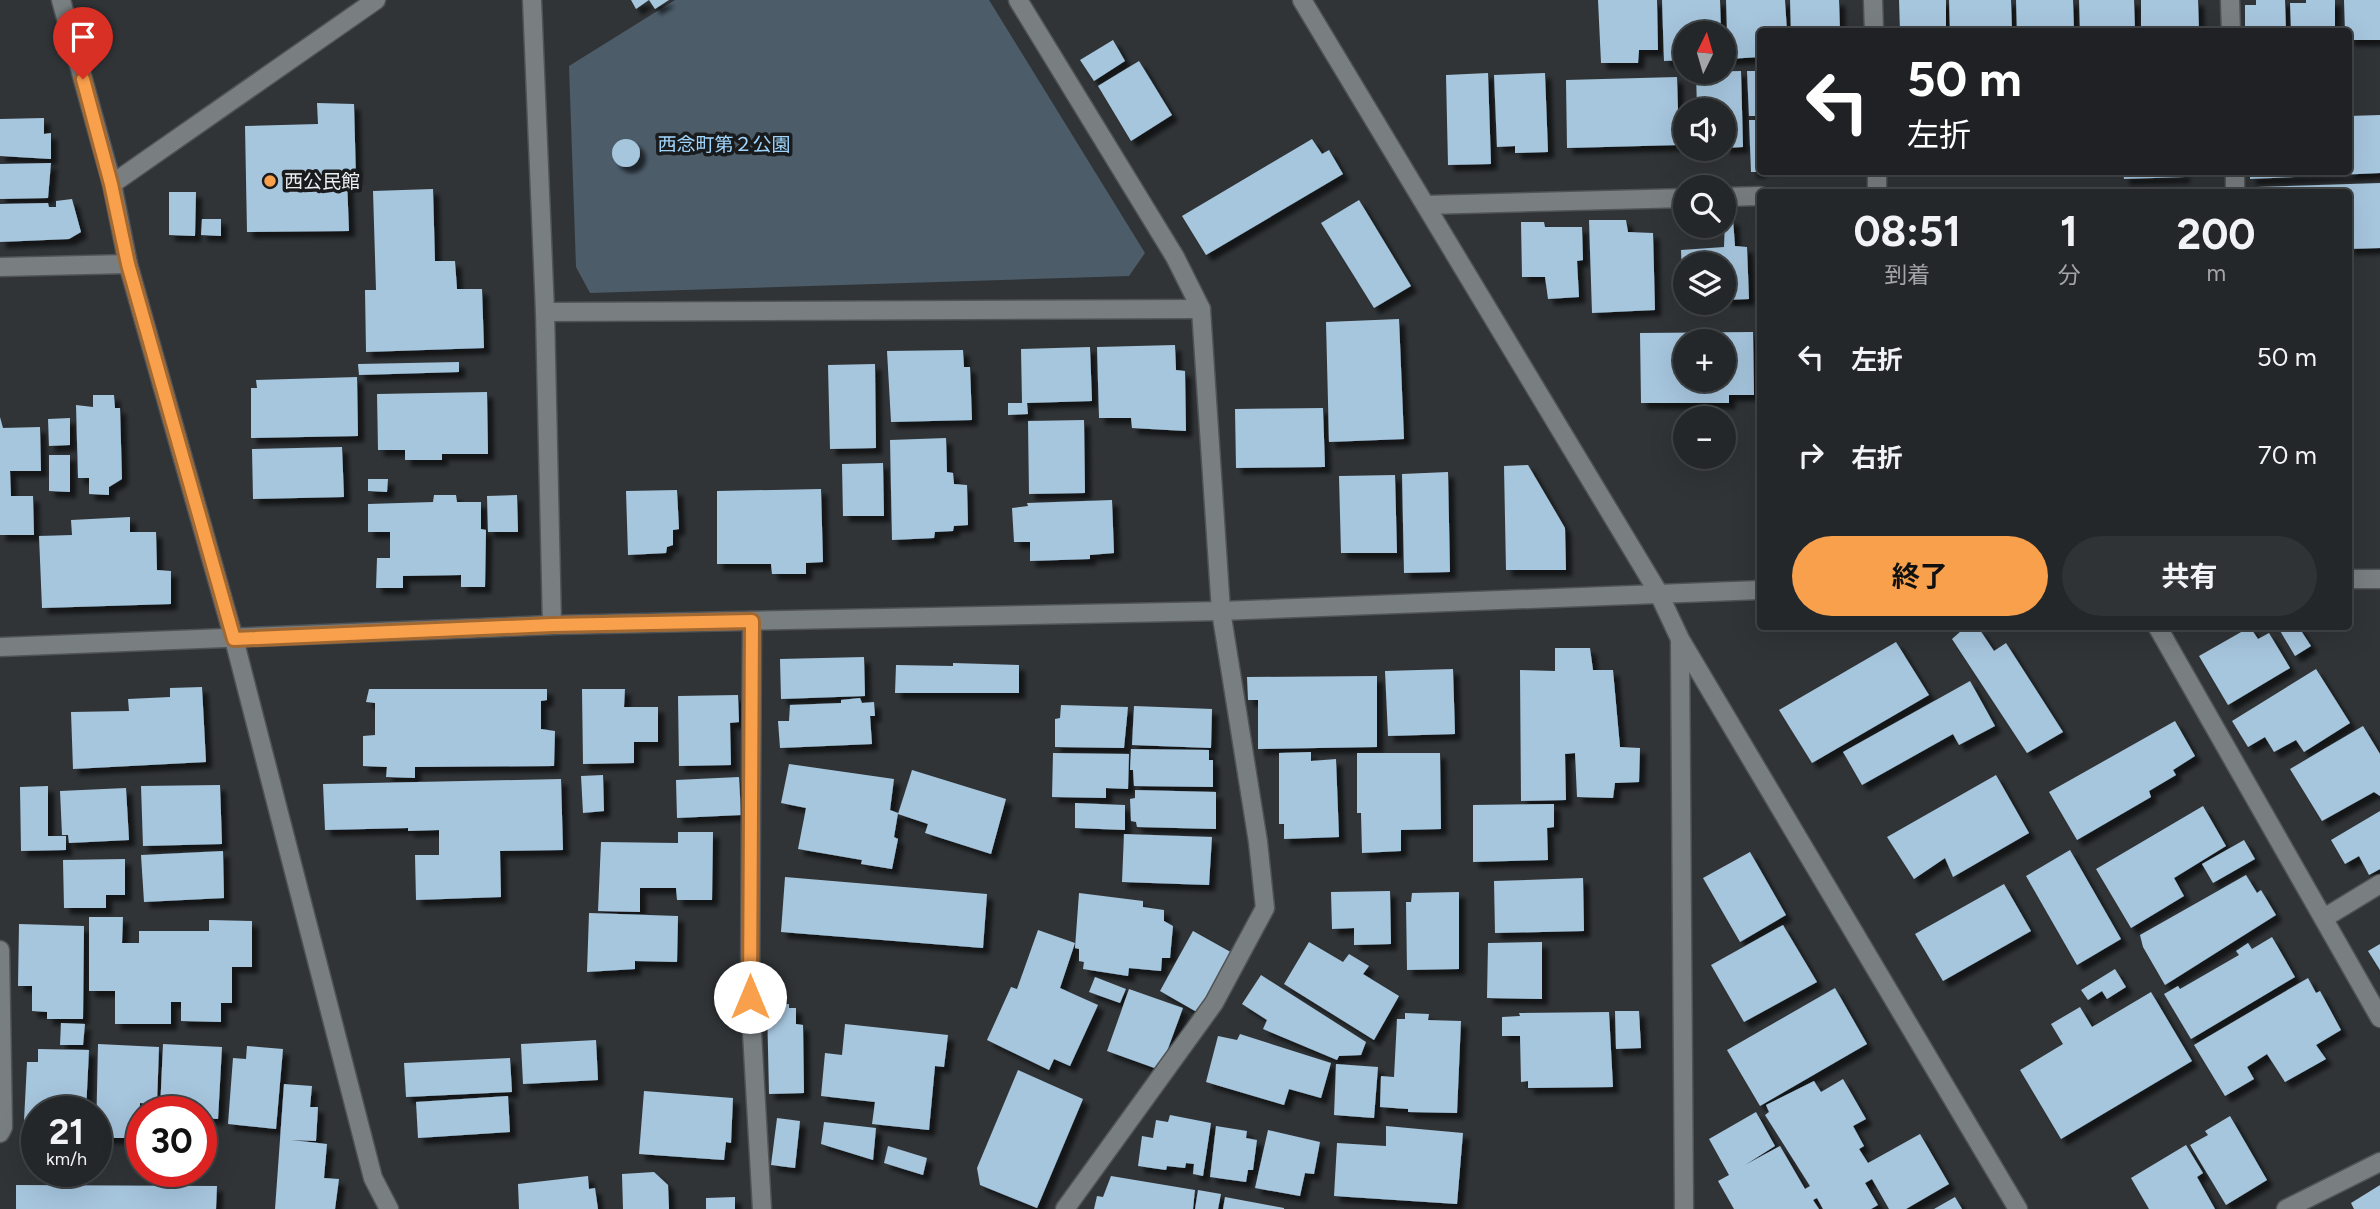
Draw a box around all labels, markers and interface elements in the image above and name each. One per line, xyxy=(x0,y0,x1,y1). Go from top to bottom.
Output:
pin xyxy=(53,7,113,79)
icon: arrive xyxy=(64,18,102,56)
north arrow xyxy=(1673,21,1736,84)
map controls xyxy=(1673,21,1736,469)
text: 50 m xyxy=(1907,49,2022,108)
icon: left xyxy=(1792,56,1883,147)
button: sound xyxy=(1673,98,1736,161)
text: 左折 xyxy=(1907,116,1971,154)
park label: 西念町第２公園 xyxy=(657,133,791,156)
place label: 西公民館 xyxy=(284,170,360,193)
marker: 西公民館 xyxy=(262,173,278,189)
button: search xyxy=(1673,175,1736,238)
text: 08:51 xyxy=(1853,206,1961,257)
text: 1 xyxy=(2060,206,2078,257)
text: 200 xyxy=(2177,209,2256,260)
button: layers xyxy=(1673,252,1736,315)
text: m xyxy=(2206,259,2226,287)
text: 到着 xyxy=(1884,261,1930,289)
text: 分 xyxy=(2057,261,2080,289)
button: + xyxy=(1673,329,1736,392)
icon: left xyxy=(1792,338,1830,376)
text: 50 m xyxy=(2257,341,2317,373)
text: 左折 xyxy=(1851,344,1903,376)
button: − xyxy=(1673,406,1736,469)
icon: right xyxy=(1792,436,1830,474)
text: 70 m xyxy=(2258,439,2317,471)
text: 右折 xyxy=(1851,442,1903,474)
button: 終了 xyxy=(1792,536,2048,616)
button: 共有 xyxy=(2062,536,2317,616)
position arrow xyxy=(713,960,787,1034)
speed limit sign: 30 xyxy=(126,1096,217,1187)
text: 21 xyxy=(49,1111,84,1153)
text: km/h xyxy=(46,1148,87,1170)

